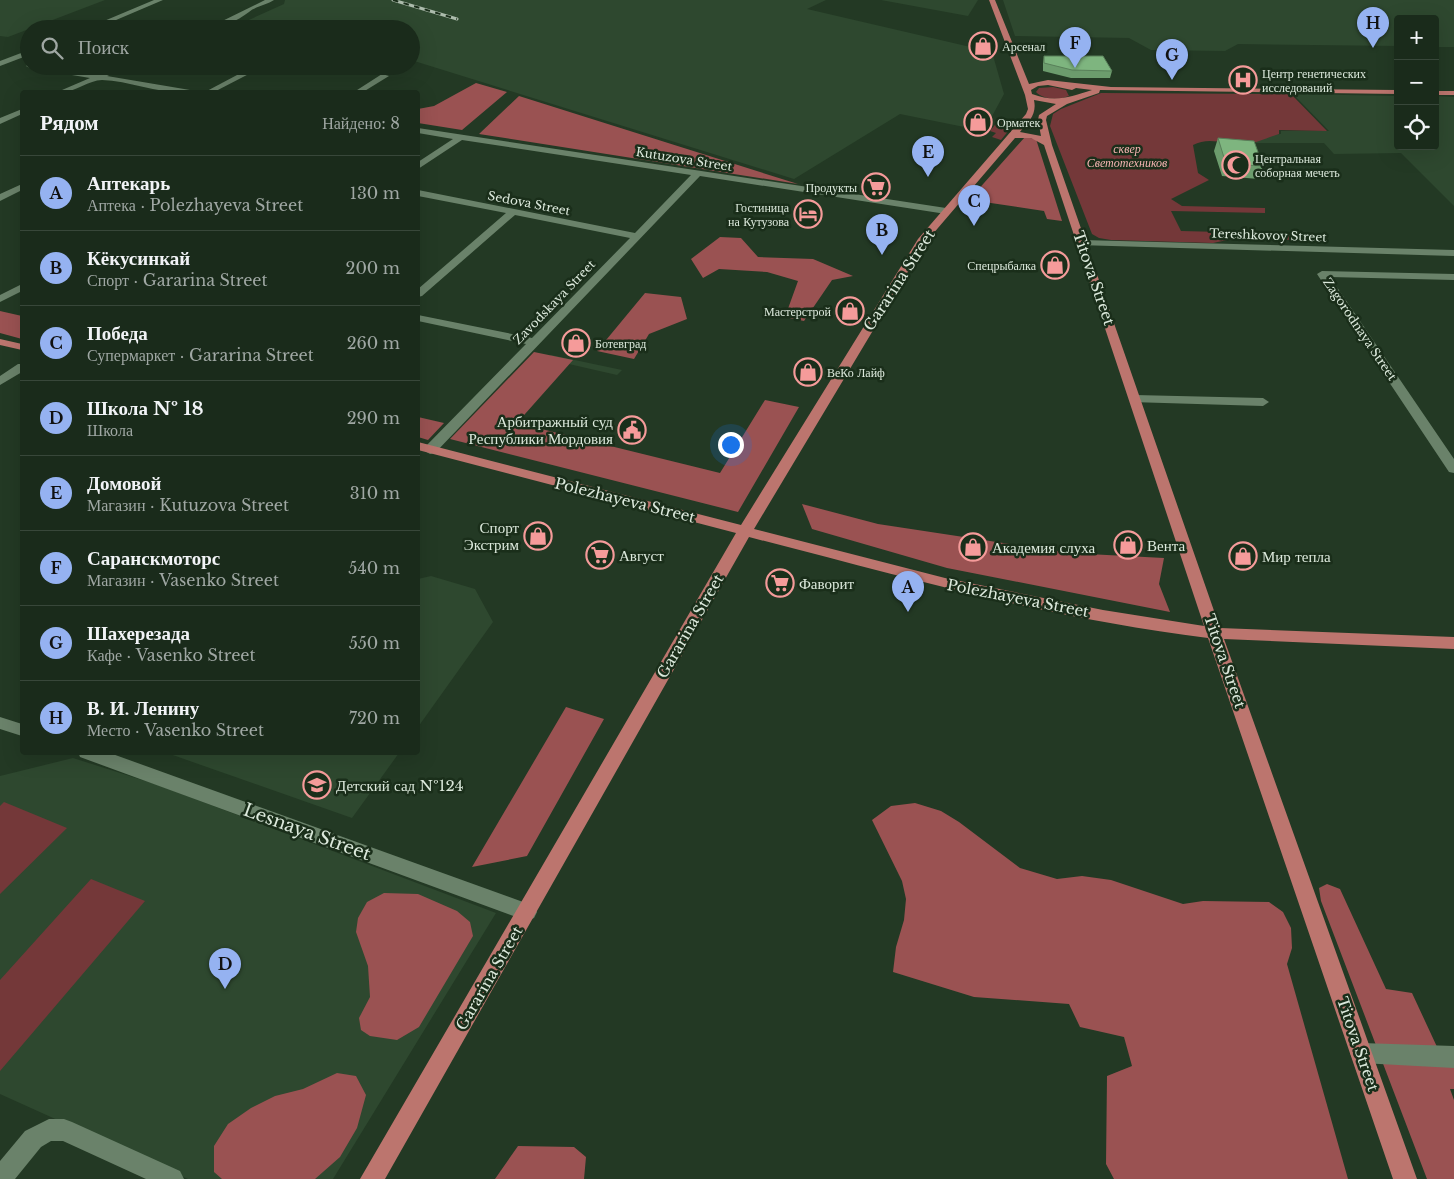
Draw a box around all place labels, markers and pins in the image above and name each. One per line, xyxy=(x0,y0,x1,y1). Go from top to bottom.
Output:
pin: H xyxy=(1357,7,1389,48)
pin: F xyxy=(1059,27,1091,68)
shop icon: Арсенал xyxy=(968,31,998,61)
place label: Арсенал xyxy=(1002,39,1045,54)
pin: G xyxy=(1156,39,1188,80)
hospital icon: Центр генетических исследований xyxy=(1228,65,1258,95)
place label: Центр генетических исследований xyxy=(1262,66,1366,95)
shop icon: Орматек xyxy=(963,107,993,137)
place label: Орматек xyxy=(997,115,1041,130)
pin: E xyxy=(912,136,944,177)
mosque icon: Центральная соборная мечеть xyxy=(1221,150,1251,180)
place label: Центральная соборная мечеть xyxy=(1255,151,1340,180)
supermarket icon: Продукты xyxy=(861,172,891,202)
place label: Продукты xyxy=(806,180,857,195)
pin: C xyxy=(958,185,990,226)
hotel icon: Гостиница на Кутузова xyxy=(793,199,823,229)
place label: Гостиница на Кутузова xyxy=(728,200,790,229)
pin: B xyxy=(866,214,898,255)
shop icon: Спецрыбалка xyxy=(1040,250,1070,280)
place label: Спецрыбалка xyxy=(967,258,1037,273)
shop icon: Мастерстрой xyxy=(835,296,865,326)
place label: Мастерстрой xyxy=(764,304,832,319)
shop icon: Ботевград xyxy=(561,328,591,358)
place label: Ботевград xyxy=(595,336,646,351)
shop icon: ВеКо Лайф xyxy=(793,357,823,387)
place label: ВеКо Лайф xyxy=(827,365,885,380)
place label: Арбитражный суд Республики Мордовия xyxy=(469,412,613,448)
public building icon: Арбитражный суд Республики Мордовия xyxy=(617,415,647,445)
place label: Спорт Экстрим xyxy=(464,518,520,554)
shop icon: Спорт Экстрим xyxy=(523,521,553,551)
shop icon: Вента xyxy=(1113,530,1143,560)
shop icon: Академия слуха xyxy=(958,532,988,562)
place label: Вента xyxy=(1147,536,1185,555)
place label: Академия слуха xyxy=(992,538,1096,557)
supermarket icon: Август xyxy=(585,540,615,570)
shop icon: Мир тепла xyxy=(1228,541,1258,571)
place label: Август xyxy=(619,546,664,565)
place label: Мир тепла xyxy=(1262,547,1331,566)
supermarket icon: Фаворит xyxy=(765,568,795,598)
pin: A xyxy=(892,571,924,612)
place label: Фаворит xyxy=(799,574,855,593)
school or university icon: Детский сад №124 xyxy=(302,770,332,800)
place label: Детский сад №124 xyxy=(336,776,464,795)
pin: D xyxy=(209,948,241,989)

